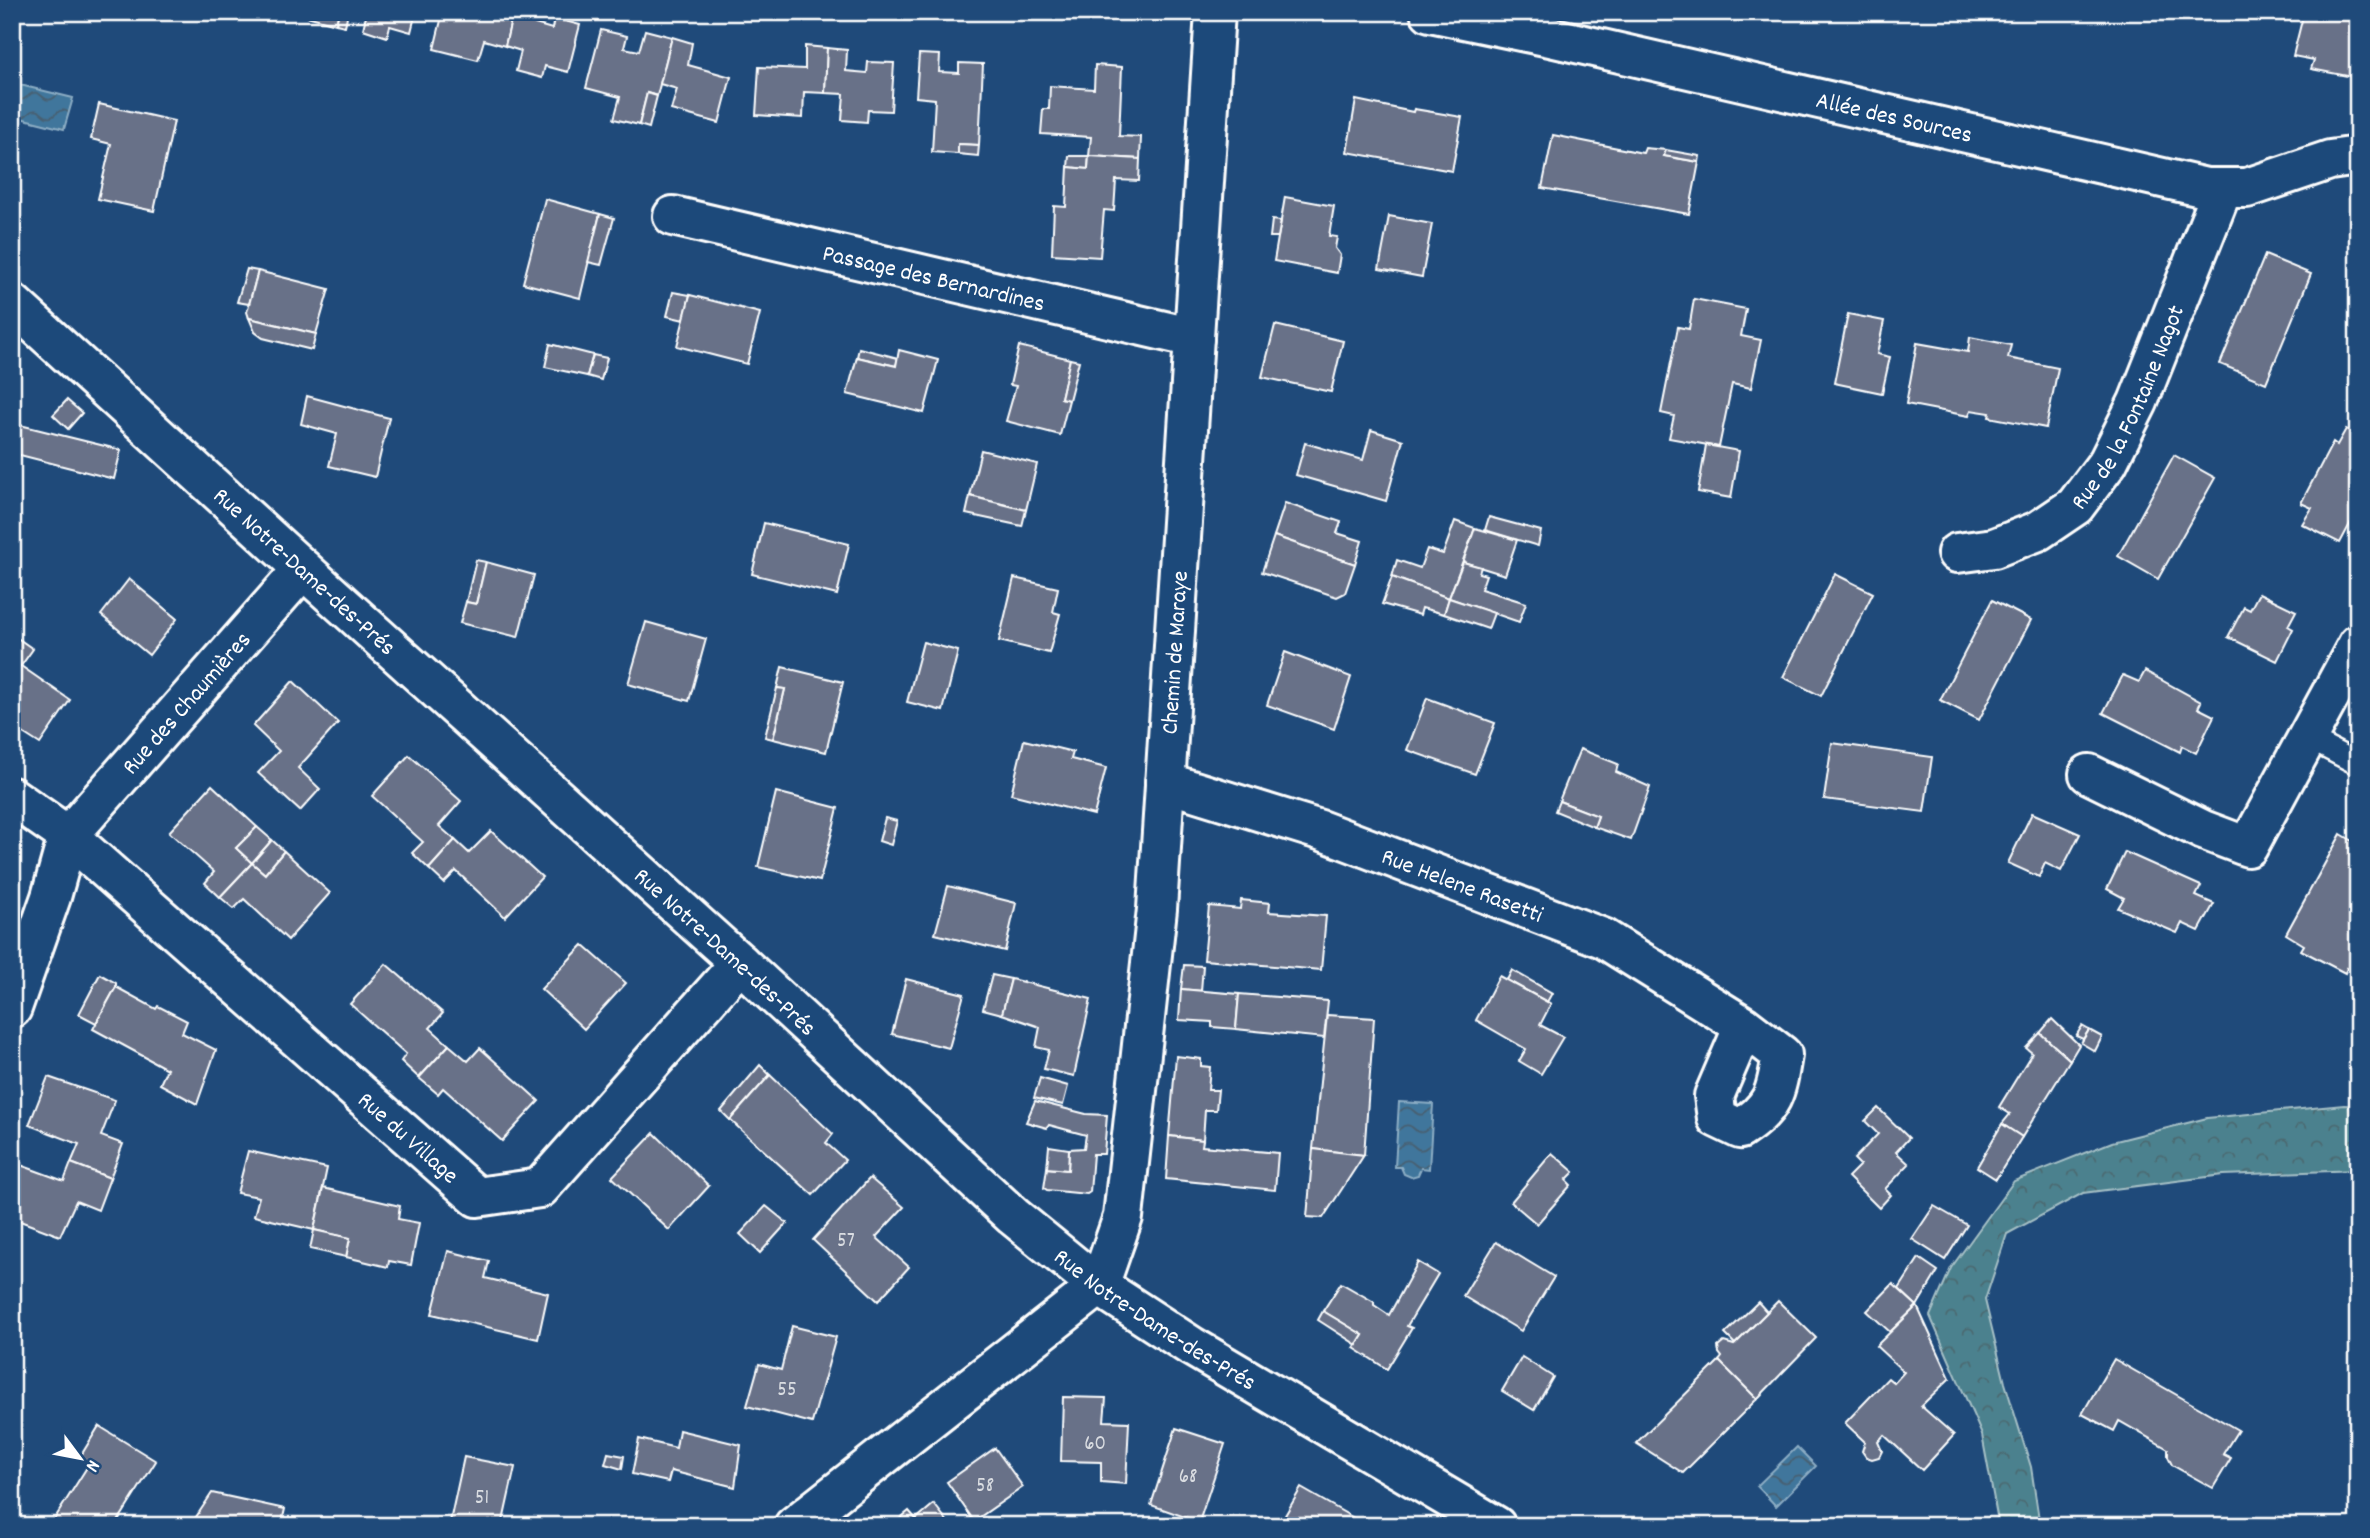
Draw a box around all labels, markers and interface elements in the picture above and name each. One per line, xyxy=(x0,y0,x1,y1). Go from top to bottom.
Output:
street label: Allée des Sources xyxy=(1812,85,1975,154)
street label: Passage des Bernardines xyxy=(819,238,1048,322)
street label: Rue de la Fontaine Nagot xyxy=(2064,301,2195,518)
street label: Rue Notre-Dame-des-Prés xyxy=(204,481,402,665)
street label: Chemin de Maraye xyxy=(1154,570,1199,736)
street label: Rue des Chaumières xyxy=(115,625,260,783)
street label: Rue Helene Rasetti xyxy=(1376,841,1547,933)
street label: Rue Notre-Dame-des-Prés xyxy=(625,861,823,1045)
street label: Rue du Village xyxy=(349,1085,465,1193)
house number: 57 xyxy=(837,1227,855,1257)
street label: Rue Notre-Dame-des-Prés xyxy=(1045,1242,1262,1401)
house number: 55 xyxy=(777,1376,797,1406)
north arrow xyxy=(46,1422,116,1492)
house number: 60 xyxy=(1084,1430,1106,1460)
text: N xyxy=(78,1454,105,1476)
house number: 68 xyxy=(1179,1463,1197,1493)
house number: 58 xyxy=(976,1472,994,1502)
house number: 51 xyxy=(475,1484,489,1514)

